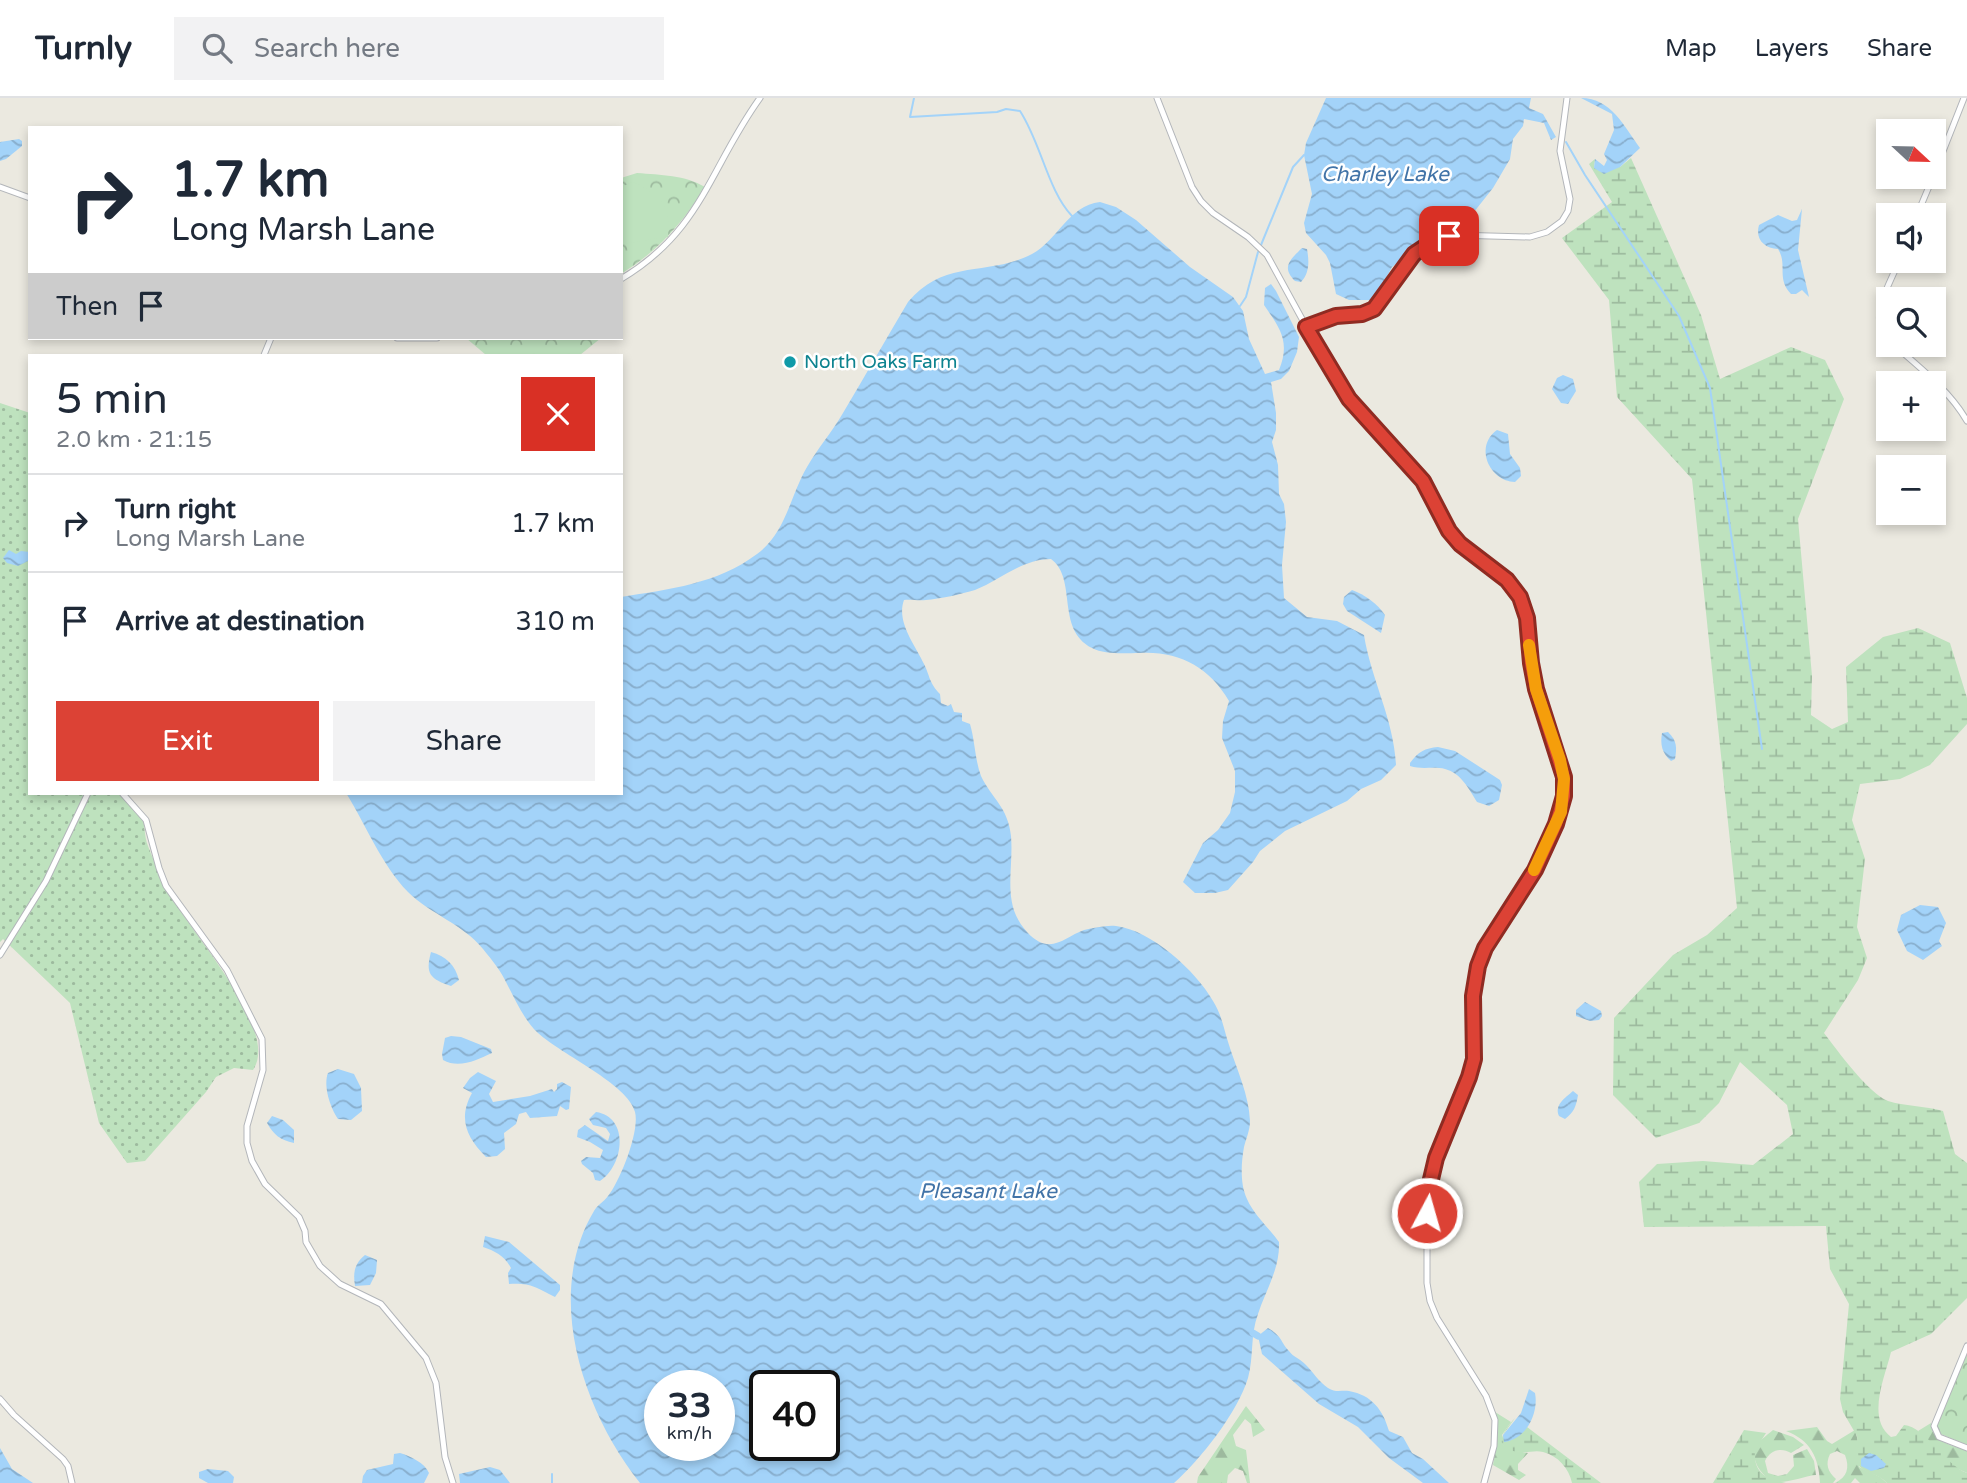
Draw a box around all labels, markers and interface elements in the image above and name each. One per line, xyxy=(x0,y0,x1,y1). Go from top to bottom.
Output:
search box xyxy=(174,17,664,80)
text: Turnly xyxy=(35,29,132,68)
icon: search xyxy=(198,29,236,67)
text: Search here xyxy=(254,33,400,64)
text: Map xyxy=(1665,34,1717,63)
text: Layers xyxy=(1755,34,1829,63)
text: Share xyxy=(1867,34,1932,63)
north arrow xyxy=(1876,119,1946,189)
map controls xyxy=(1876,119,1946,525)
text: 1.7 km xyxy=(171,151,329,210)
icon: right xyxy=(56,154,147,245)
water label: Charley Lake xyxy=(1321,162,1450,187)
button: sound xyxy=(1876,203,1946,273)
pin xyxy=(1419,206,1479,266)
text: Long Marsh Lane xyxy=(171,211,435,249)
icon: arrive xyxy=(1430,217,1468,255)
icon: arrive xyxy=(132,287,170,325)
button: search xyxy=(1876,287,1946,357)
text: Then xyxy=(56,291,118,322)
place label: North Oaks Farm xyxy=(804,351,957,373)
marker: North Oaks Farm xyxy=(782,354,798,370)
button: + xyxy=(1876,371,1946,441)
text: 5 min xyxy=(56,374,168,425)
button: close xyxy=(521,377,595,451)
text: 2.0 km · 21:15 xyxy=(56,426,212,454)
button: − xyxy=(1876,455,1946,525)
text: Turn right xyxy=(115,494,236,525)
icon: right xyxy=(56,504,94,542)
text: 1.7 km xyxy=(511,508,595,539)
text: Long Marsh Lane xyxy=(115,525,305,553)
icon: arrive xyxy=(56,602,94,640)
text: Arrive at destination xyxy=(115,606,365,637)
text: 310 m xyxy=(515,606,595,637)
button: Exit xyxy=(56,701,319,781)
button: Share xyxy=(333,701,595,781)
position arrow xyxy=(1390,1176,1464,1250)
water label: Pleasant Lake xyxy=(919,1179,1058,1204)
speed limit sign: 40 xyxy=(749,1370,840,1461)
text: 33 xyxy=(668,1385,711,1427)
text: km/h xyxy=(667,1422,712,1444)

